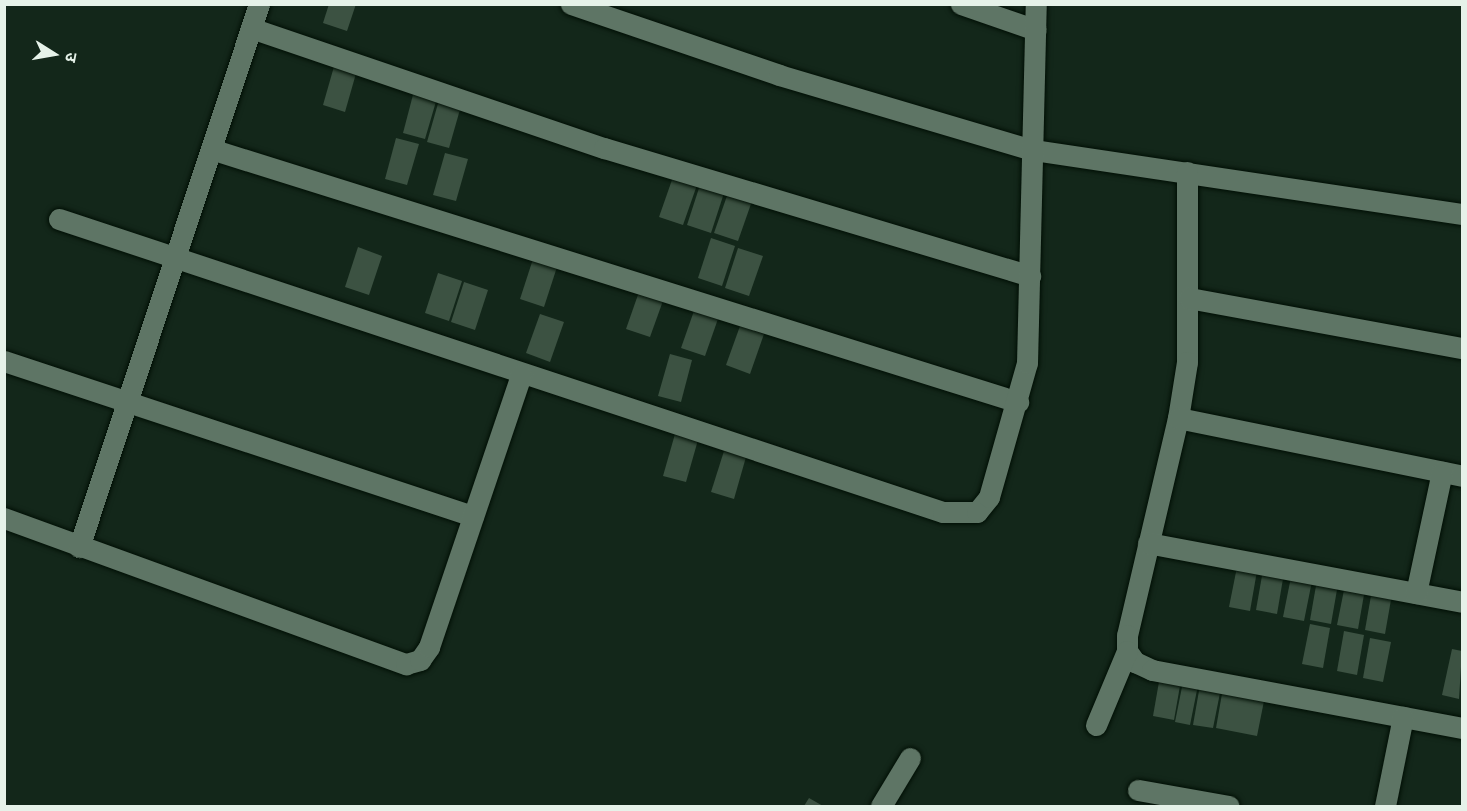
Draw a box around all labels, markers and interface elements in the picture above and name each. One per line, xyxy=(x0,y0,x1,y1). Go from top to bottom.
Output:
north arrow xyxy=(24,24,84,84)
text: उ xyxy=(60,51,83,64)

